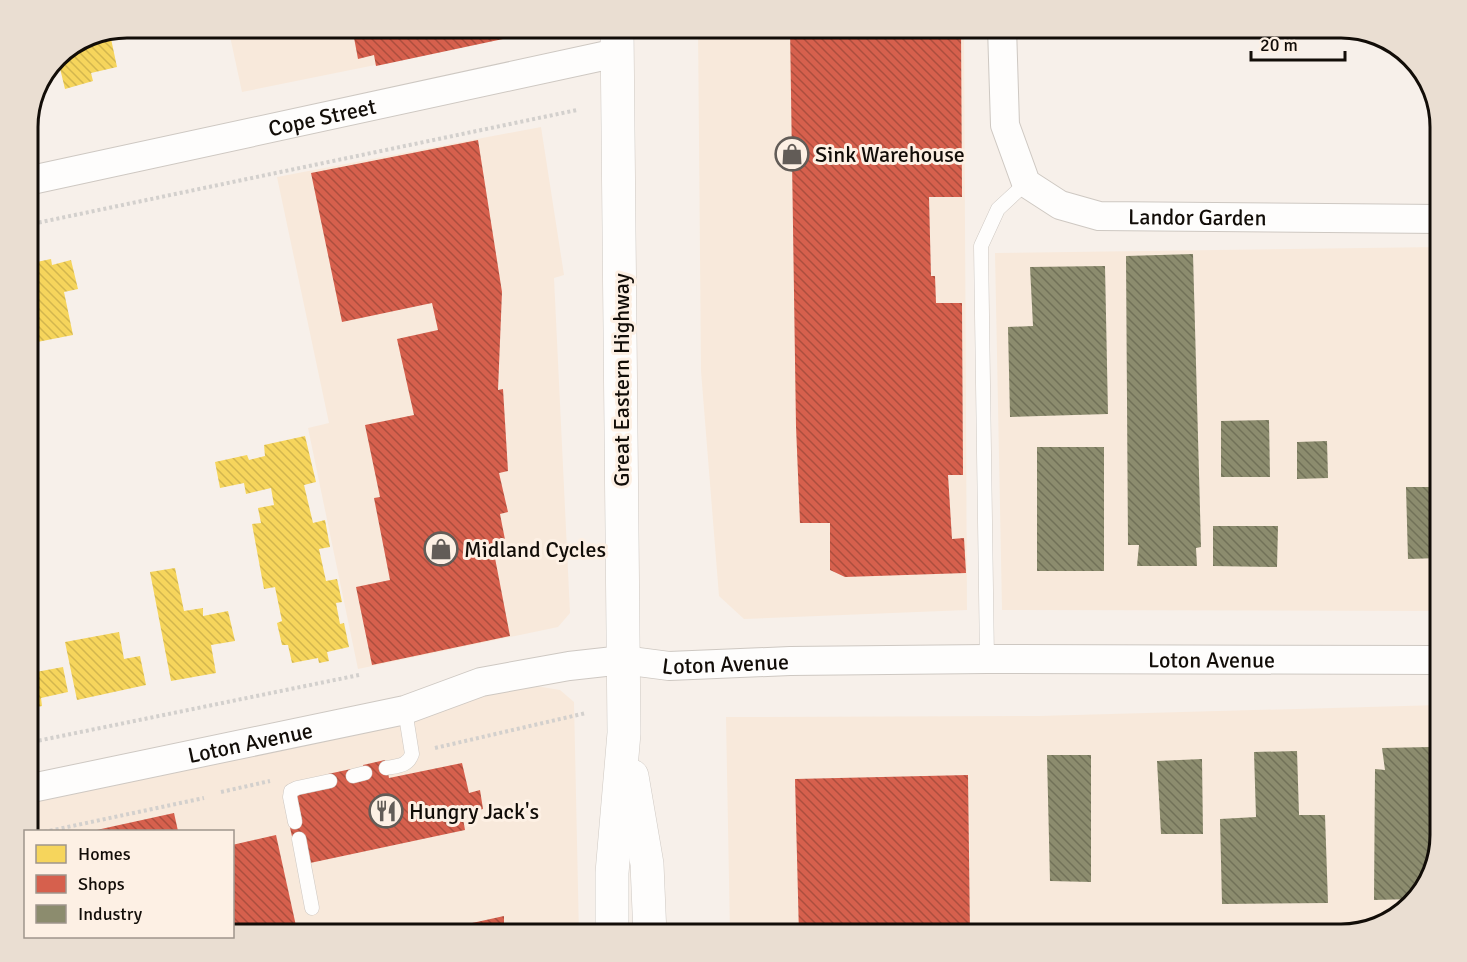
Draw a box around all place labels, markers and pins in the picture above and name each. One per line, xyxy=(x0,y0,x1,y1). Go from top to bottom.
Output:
shop icon: Sink Warehouse xyxy=(774,136,810,172)
place label: Sink Warehouse xyxy=(815,141,965,168)
shop icon: Midland Cycles xyxy=(423,531,459,567)
place label: Midland Cycles xyxy=(464,536,606,563)
restaurant icon: Hungry Jack's xyxy=(368,793,404,829)
place label: Hungry Jack's xyxy=(409,798,539,825)

